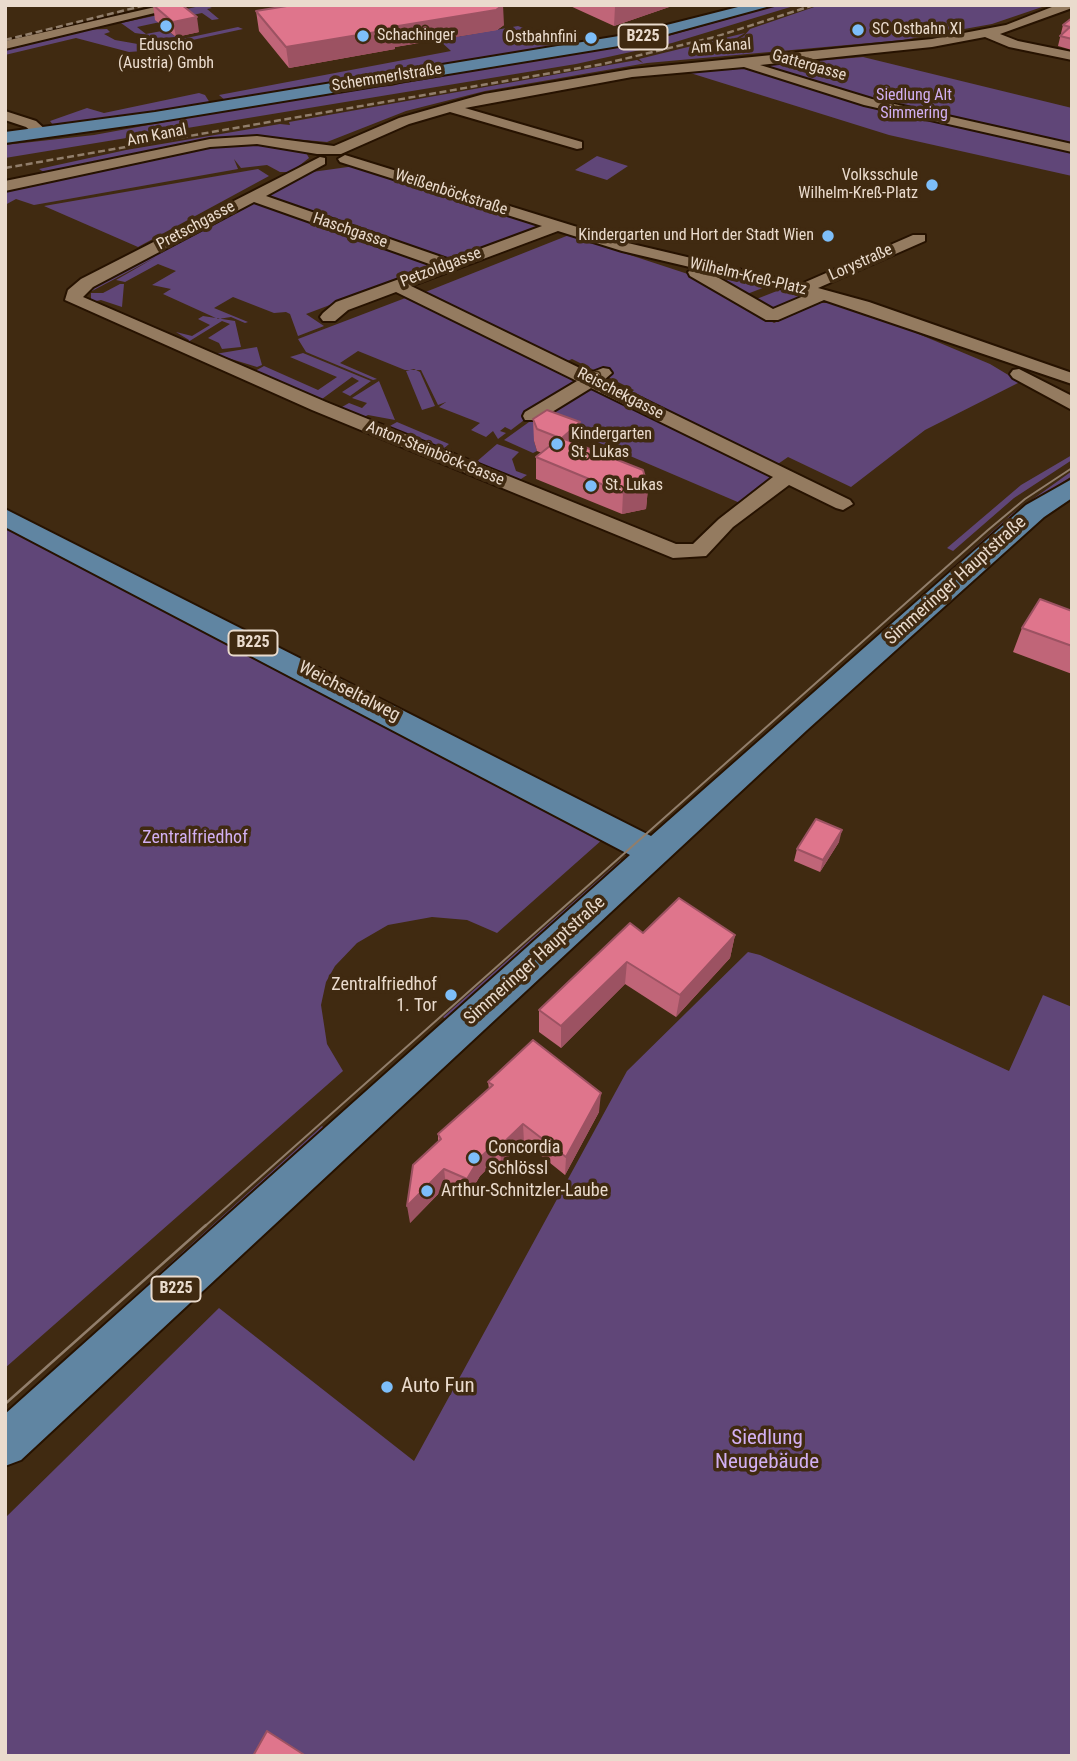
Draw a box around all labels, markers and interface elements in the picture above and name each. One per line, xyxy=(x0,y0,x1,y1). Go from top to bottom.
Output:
marker: Eduscho (Austria) Gmbh xyxy=(158,18,174,34)
place label: SC Ostbahn XI xyxy=(872,20,962,40)
marker: SC Ostbahn XI xyxy=(850,22,866,38)
road number: B225 xyxy=(618,24,668,50)
place label: Schachinger xyxy=(377,26,455,46)
marker: Schachinger xyxy=(355,28,371,44)
place label: Ostbahnfini xyxy=(505,28,577,48)
marker: Ostbahnfini xyxy=(583,30,599,46)
street label: Am Kanal xyxy=(690,35,752,59)
place label: Eduscho (Austria) Gmbh xyxy=(118,36,214,74)
street label: Gattergasse xyxy=(770,46,848,86)
street label: Schemmerlstraße xyxy=(331,60,443,96)
park label: Siedlung Alt Simmering xyxy=(876,86,952,124)
street label: Am Kanal xyxy=(126,121,188,151)
street label: Weißenböckstraße xyxy=(392,166,510,220)
place label: Volksschule Wilhelm-Kreß-Platz xyxy=(798,166,918,204)
marker: Volksschule Wilhelm-Kreß-Platz xyxy=(924,177,940,193)
street label: Pretschgasse xyxy=(154,197,238,255)
street label: Haschgasse xyxy=(310,209,390,253)
place label: Kindergarten und Hort der Stadt Wien xyxy=(578,226,814,246)
marker: Kindergarten und Hort der Stadt Wien xyxy=(820,228,836,244)
street label: Lorystraße xyxy=(826,241,896,285)
street label: Petzoldgasse xyxy=(398,244,484,292)
street label: Wilhelm-Kreß-Platz xyxy=(688,254,808,300)
street label: Reischekgasse xyxy=(574,364,666,424)
street label: Anton-Steinböck-Gasse xyxy=(363,418,507,490)
place label: Kindergarten St. Lukas xyxy=(571,425,652,463)
marker: Kindergarten St. Lukas xyxy=(549,436,565,452)
place label: St. Lukas xyxy=(605,476,663,496)
marker: St. Lukas xyxy=(583,478,599,494)
street label: Simmeringer Hauptstraße xyxy=(881,512,1031,650)
road number: B225 xyxy=(229,630,278,656)
street label: Weichseltalweg xyxy=(295,657,403,727)
park label: Zentralfriedhof xyxy=(142,827,248,849)
street label: Simmeringer Hauptstraße xyxy=(460,892,610,1030)
place label: Zentralfriedhof 1. Tor xyxy=(331,974,437,1016)
marker: Zentralfriedhof 1. Tor xyxy=(443,987,459,1003)
place label: Concordia Schlössl xyxy=(488,1137,560,1180)
marker: Concordia Schlössl xyxy=(466,1150,482,1166)
place label: Arthur-Schnitzler-Laube xyxy=(441,1180,608,1202)
marker: Arthur-Schnitzler-Laube xyxy=(419,1183,435,1199)
road number: B225 xyxy=(152,1276,200,1302)
place label: Auto Fun xyxy=(401,1374,475,1400)
marker: Auto Fun xyxy=(379,1379,395,1395)
park label: Siedlung Neugebäude xyxy=(715,1426,819,1476)

